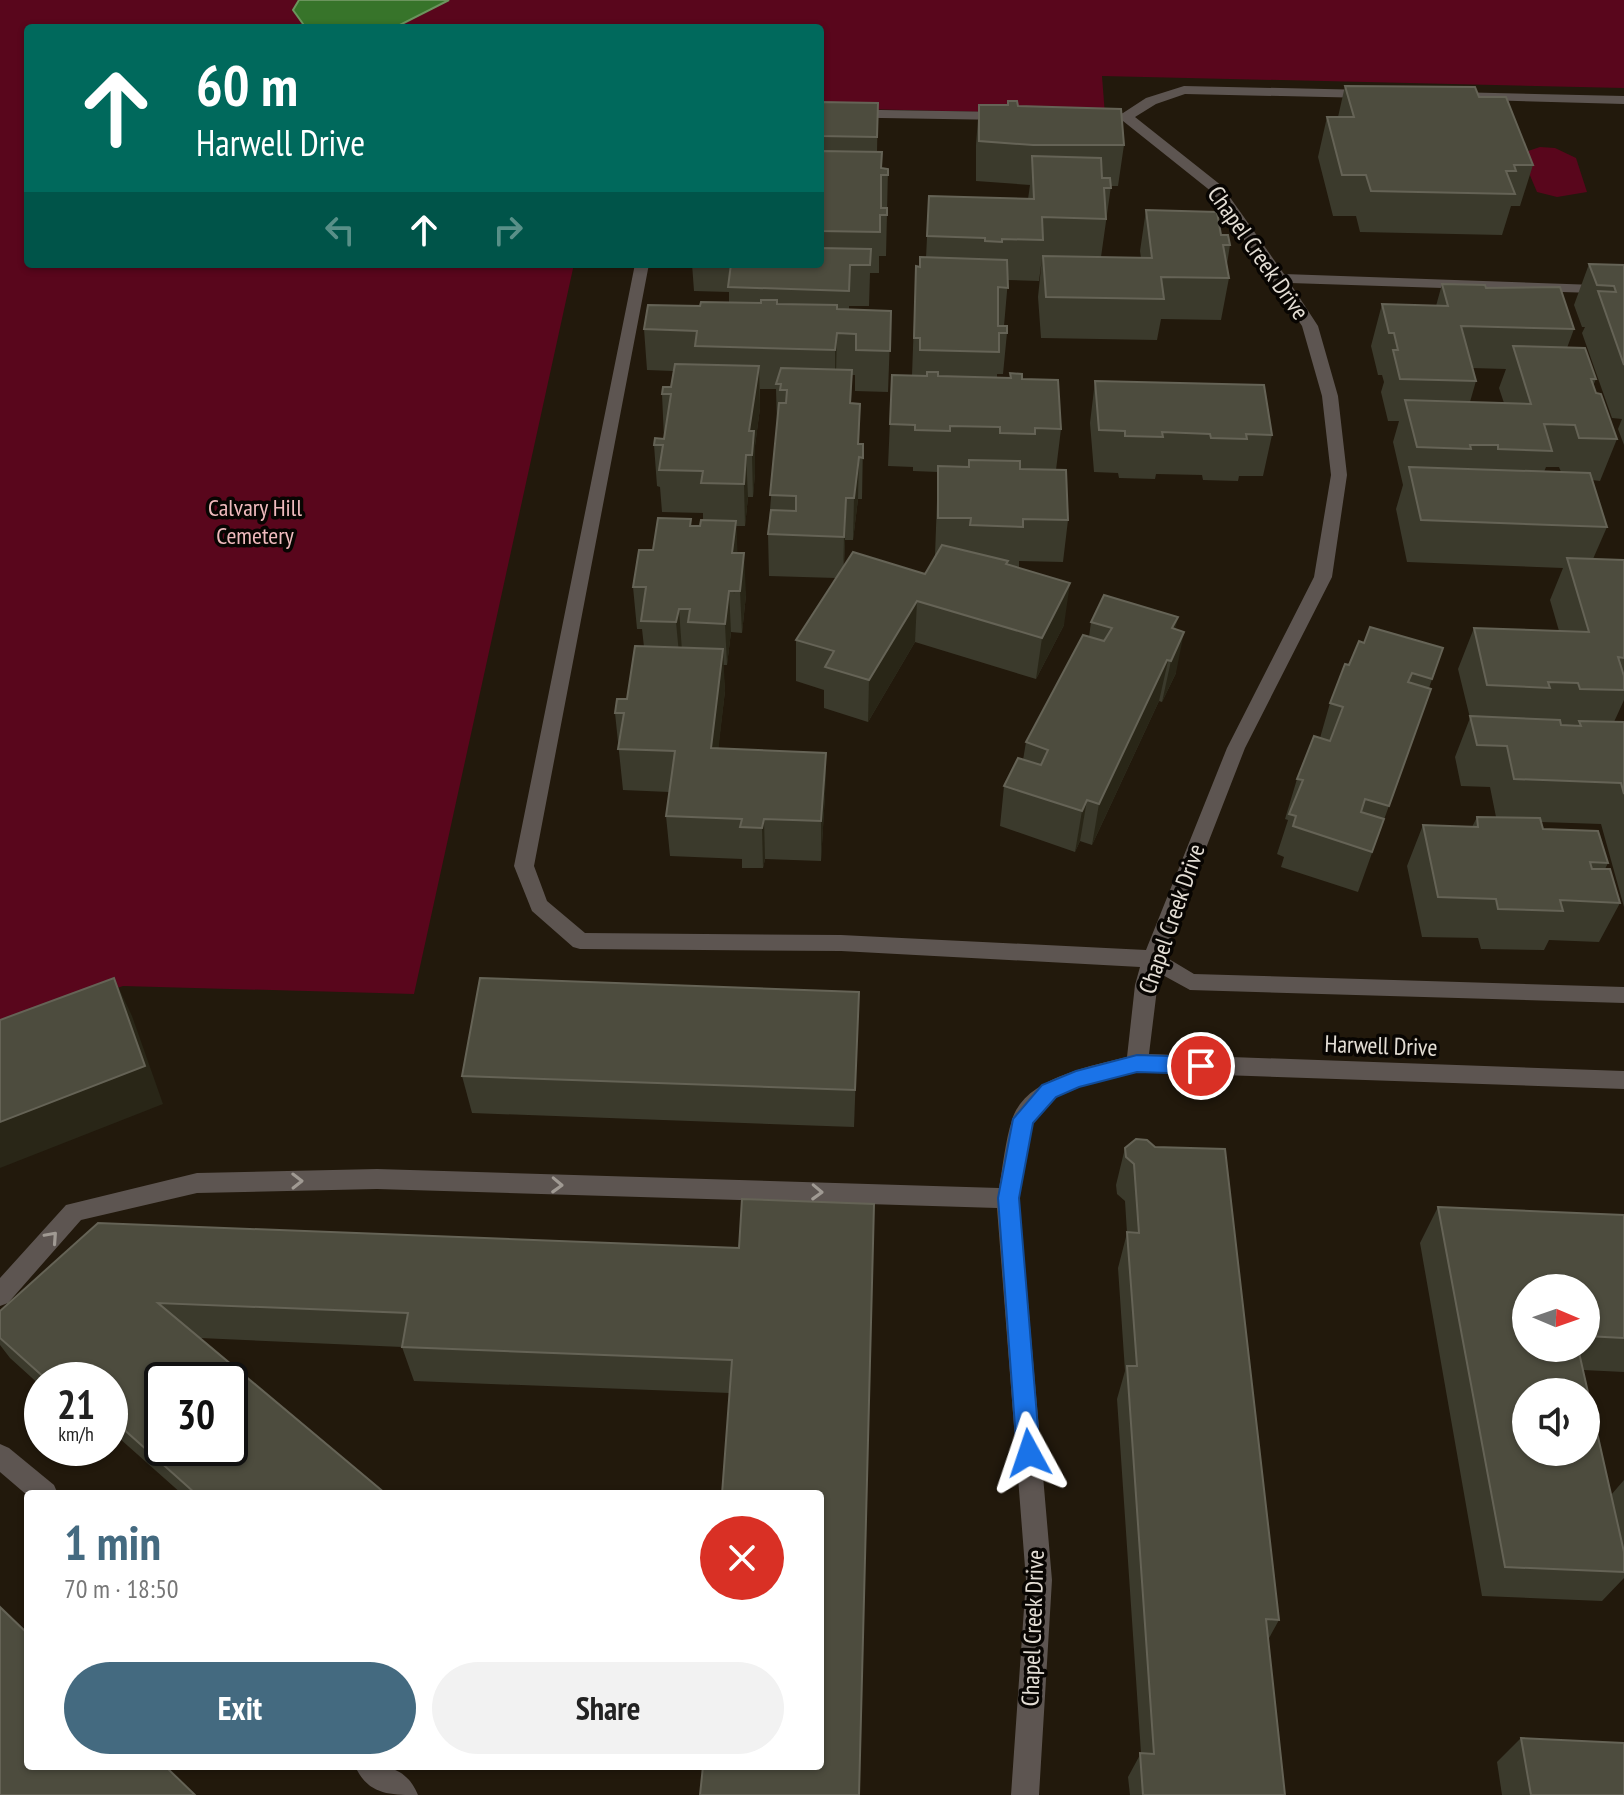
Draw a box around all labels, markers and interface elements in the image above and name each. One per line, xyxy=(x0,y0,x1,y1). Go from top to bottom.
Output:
text: 60 m xyxy=(196,49,298,121)
icon: ahead xyxy=(64,56,168,160)
text: Harwell Drive xyxy=(196,119,365,166)
street label: Chapel Creek Drive xyxy=(1201,180,1316,326)
icon: left xyxy=(318,208,362,252)
icon: ahead xyxy=(402,208,446,252)
icon: right xyxy=(486,208,530,252)
park label: Calvary Hill Cemetery xyxy=(208,492,302,551)
street label: Chapel Creek Drive xyxy=(1131,840,1212,998)
street label: Harwell Drive xyxy=(1324,1028,1438,1063)
pin xyxy=(1167,1032,1235,1100)
icon: arrive xyxy=(1179,1044,1223,1088)
one-way arrow xyxy=(291,1172,304,1190)
one-way arrow xyxy=(551,1176,564,1193)
one-way arrow xyxy=(811,1184,824,1201)
one-way arrow xyxy=(42,1232,57,1247)
north arrow xyxy=(1512,1274,1600,1362)
map controls xyxy=(1512,1274,1600,1466)
speed limit sign: 30 xyxy=(144,1362,248,1466)
text: 21 xyxy=(57,1378,95,1430)
button: sound xyxy=(1512,1378,1600,1466)
position arrow xyxy=(987,1411,1071,1495)
text: km/h xyxy=(58,1421,94,1447)
text: 1 min xyxy=(64,1511,161,1573)
button: close xyxy=(700,1516,784,1600)
street label: Chapel Creek Drive xyxy=(1014,1549,1051,1707)
text: 70 m · 18:50 xyxy=(64,1572,179,1605)
button: Exit xyxy=(64,1662,416,1754)
button: Share xyxy=(432,1662,784,1754)

